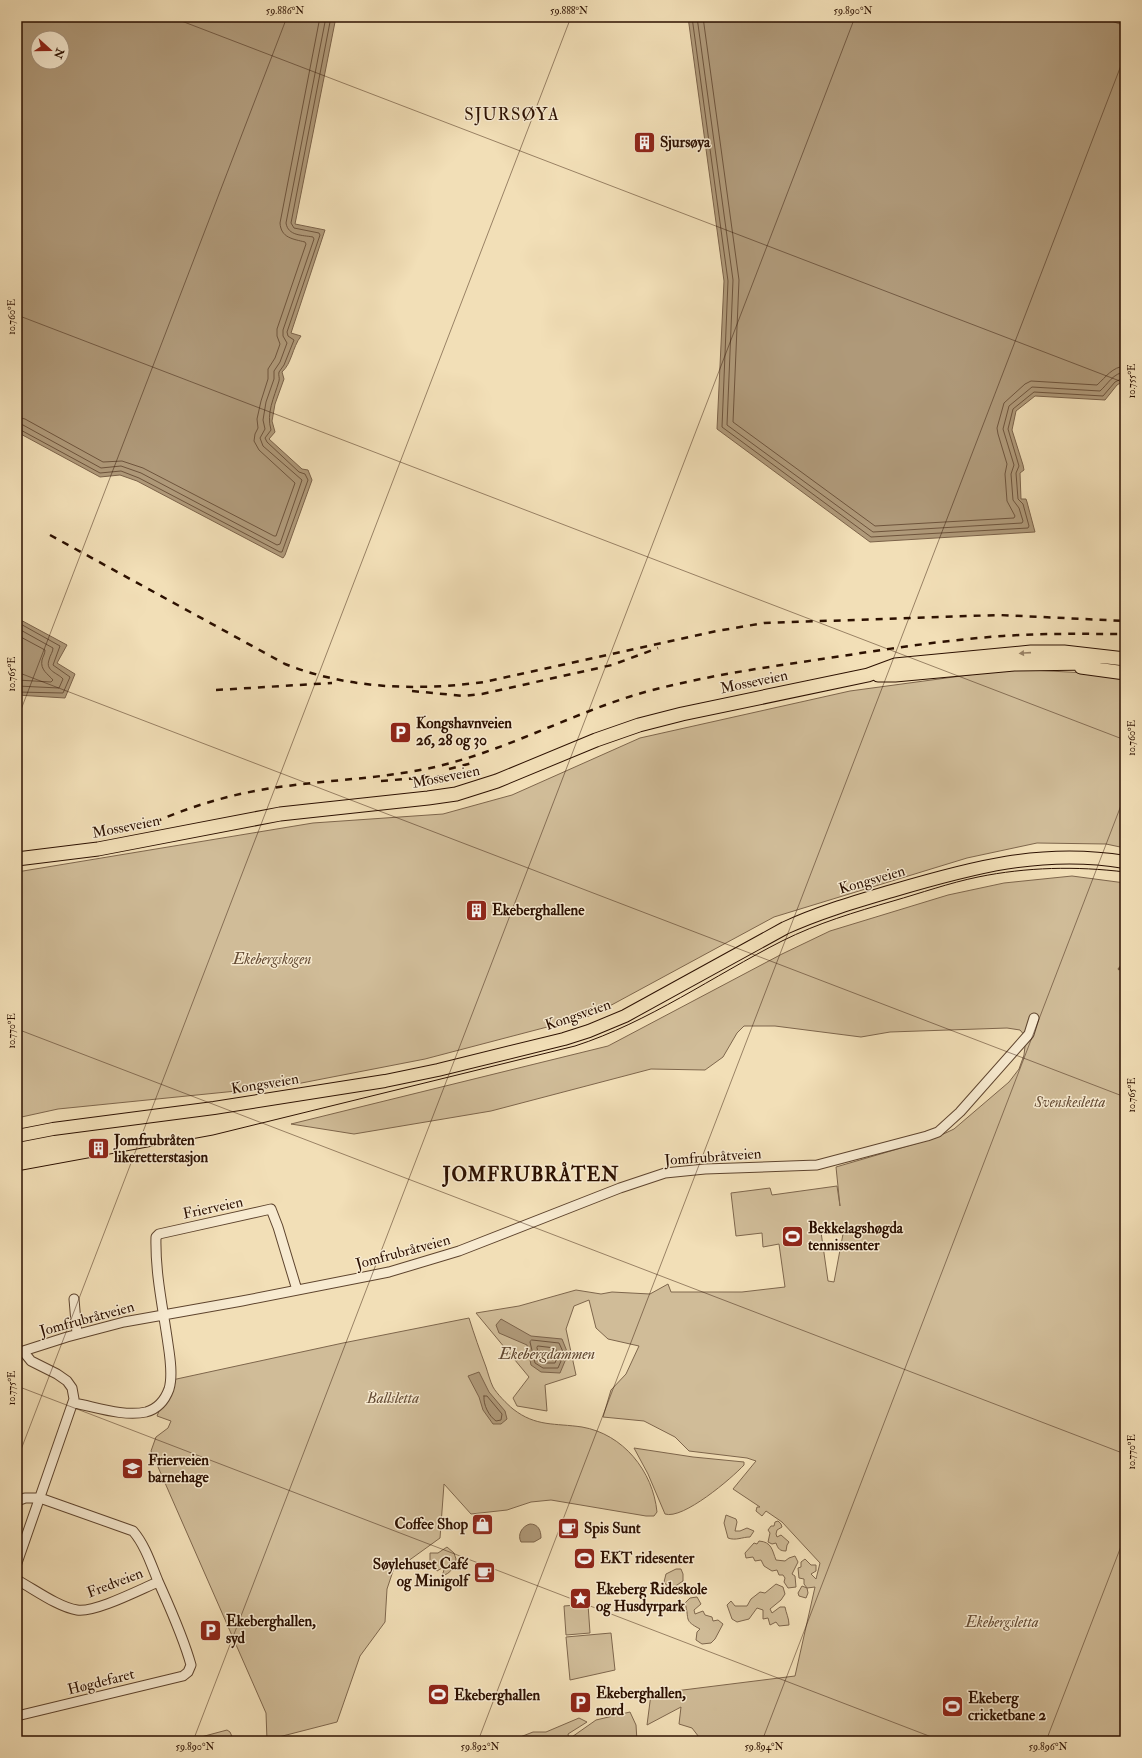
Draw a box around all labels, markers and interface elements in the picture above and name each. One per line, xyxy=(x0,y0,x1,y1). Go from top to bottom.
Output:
text: 59.886°N xyxy=(266,5,304,17)
text: 59.888°N xyxy=(550,5,588,17)
text: 59.890°N xyxy=(834,5,872,17)
north arrow xyxy=(30,30,70,70)
text: N xyxy=(51,46,67,61)
district label: SJURSØYA xyxy=(464,104,560,126)
building icon: Sjursøya xyxy=(631,129,657,155)
place label: Sjursøya xyxy=(660,133,711,153)
text: 10.760°E xyxy=(6,299,18,335)
text: 10.755°E xyxy=(1126,364,1138,398)
one-way arrow xyxy=(1019,650,1031,656)
text: 10.765°E xyxy=(6,657,18,691)
street label: Mosseveien xyxy=(719,666,790,698)
place label: Kongshavnveien 26, 28 og 30 xyxy=(416,714,512,751)
parking icon: Kongshavnveien 26, 28 og 30 xyxy=(387,719,413,745)
text: 10.760°E xyxy=(1126,720,1138,756)
street label: Mosseveien xyxy=(411,761,482,793)
street label: Mosseveien xyxy=(91,811,162,843)
street label: Kongsveien xyxy=(837,861,908,899)
building icon: Ekeberghallene xyxy=(464,897,490,923)
place label: Ekeberghallene xyxy=(492,901,585,921)
park label: Ekebergskogen xyxy=(232,950,311,969)
street label: Kongsveien xyxy=(543,995,614,1035)
text: 10.770°E xyxy=(6,1013,18,1049)
street label: Kongsveien xyxy=(230,1069,300,1099)
text: 10.765°E xyxy=(1126,1078,1138,1112)
park label: Svenskesletta xyxy=(1034,1093,1106,1112)
place label: Jomfrubråten likeretterstasjon xyxy=(113,1131,208,1167)
building icon: Jomfrubråten likeretterstasjon xyxy=(85,1136,111,1162)
street label: Jomfrubråtveien xyxy=(663,1144,763,1171)
district label: JOMFRUBRÅTEN xyxy=(442,1161,619,1187)
street label: Frierveien xyxy=(181,1192,245,1224)
place label: Bekkelagshøgda tennissenter xyxy=(808,1219,904,1255)
sports icon: Bekkelagshøgda tennissenter xyxy=(779,1224,805,1250)
street label: Jomfrubråtveien xyxy=(353,1230,453,1275)
street label: Jomfrubråtveien xyxy=(37,1297,137,1342)
water label: Ekebergdammen xyxy=(498,1344,595,1364)
text: 10.775°E xyxy=(6,1371,18,1405)
park label: Ballsletta xyxy=(366,1389,419,1408)
text: 10.770°E xyxy=(1126,1434,1138,1470)
place label: Frierveien barnehage xyxy=(147,1451,210,1488)
school or university icon: Frierveien barnehage xyxy=(120,1456,146,1482)
shop icon: Coffee Shop xyxy=(470,1511,496,1537)
place label: Coffee Shop xyxy=(395,1515,468,1535)
cafe icon: Spis Sunt xyxy=(556,1515,582,1541)
place label: Spis Sunt xyxy=(584,1519,641,1539)
sports icon: EKT ridesenter xyxy=(571,1545,597,1571)
place label: EKT ridesenter xyxy=(600,1549,695,1568)
place label: Søylehuset Café og Minigolf xyxy=(373,1555,471,1592)
cafe icon: Søylehuset Café og Minigolf xyxy=(471,1560,497,1586)
street label: Fredveien xyxy=(84,1564,146,1602)
place label: Ekeberg Rideskole og Husdyrpark xyxy=(596,1580,708,1617)
place icon: Ekeberg Rideskole og Husdyrpark xyxy=(567,1585,593,1611)
place label: Ekeberghallen, syd xyxy=(226,1612,316,1649)
park label: Ekebergsletta xyxy=(964,1613,1039,1632)
parking icon: Ekeberghallen, syd xyxy=(197,1617,223,1643)
street label: Høgdefaret xyxy=(66,1665,136,1699)
sports icon: Ekeberghallen xyxy=(425,1682,451,1708)
place label: Ekeberghallen, nord xyxy=(596,1684,686,1720)
place label: Ekeberghallen xyxy=(454,1686,541,1706)
parking icon: Ekeberghallen, nord xyxy=(567,1689,593,1715)
place label: Ekeberg cricketbane 2 xyxy=(968,1689,1046,1725)
sports icon: Ekeberg cricketbane 2 xyxy=(939,1694,965,1720)
text: 59.890°N xyxy=(176,1741,214,1753)
text: 59.892°N xyxy=(461,1741,499,1753)
text: 59.894°N xyxy=(744,1741,784,1753)
text: 59.896°N xyxy=(1029,1741,1067,1753)

